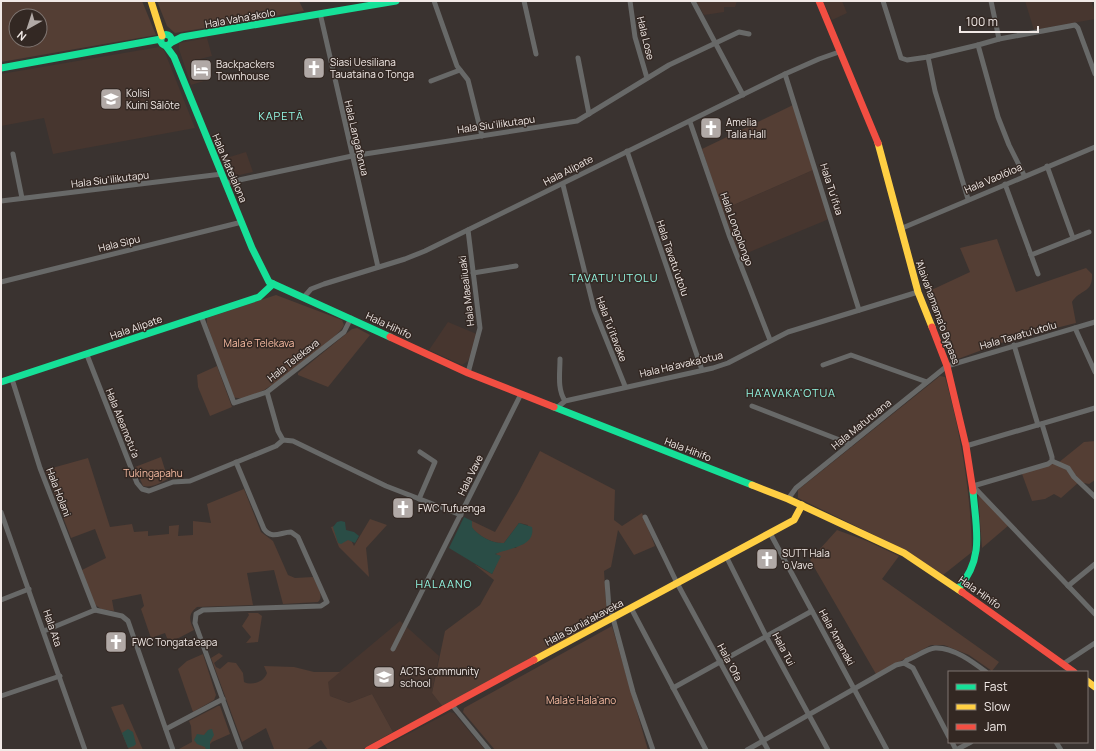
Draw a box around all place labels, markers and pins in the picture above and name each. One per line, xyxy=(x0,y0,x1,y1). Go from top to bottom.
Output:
church icon: Siasi Uesiliana Tauataina o Tonga xyxy=(301,55,327,81)
place label: Siasi Uesiliana Tauataina o Tonga xyxy=(330,55,414,81)
hotel icon: Backpackers Townhouse xyxy=(188,57,214,83)
place label: Backpackers Townhouse xyxy=(216,57,275,83)
school or university icon: Kolisi Kuini Sālōte xyxy=(98,86,124,112)
place label: Kolisi Kuini Sālōte xyxy=(126,86,180,112)
church icon: Amelia Talia Hall xyxy=(698,115,724,141)
place label: Amelia Talia Hall xyxy=(726,115,766,141)
church icon: FWC Tufuenga xyxy=(390,495,416,521)
place label: FWC Tufuenga xyxy=(418,501,485,515)
church icon: SUTT Hala 'o Vave xyxy=(754,546,780,572)
place label: SUTT Hala 'o Vave xyxy=(782,546,830,572)
church icon: FWC Tongata'eapa xyxy=(103,629,129,655)
place label: FWC Tongata'eapa xyxy=(132,635,217,649)
school or university icon: ACTS community school xyxy=(371,664,397,690)
place label: ACTS community school xyxy=(400,664,480,690)

